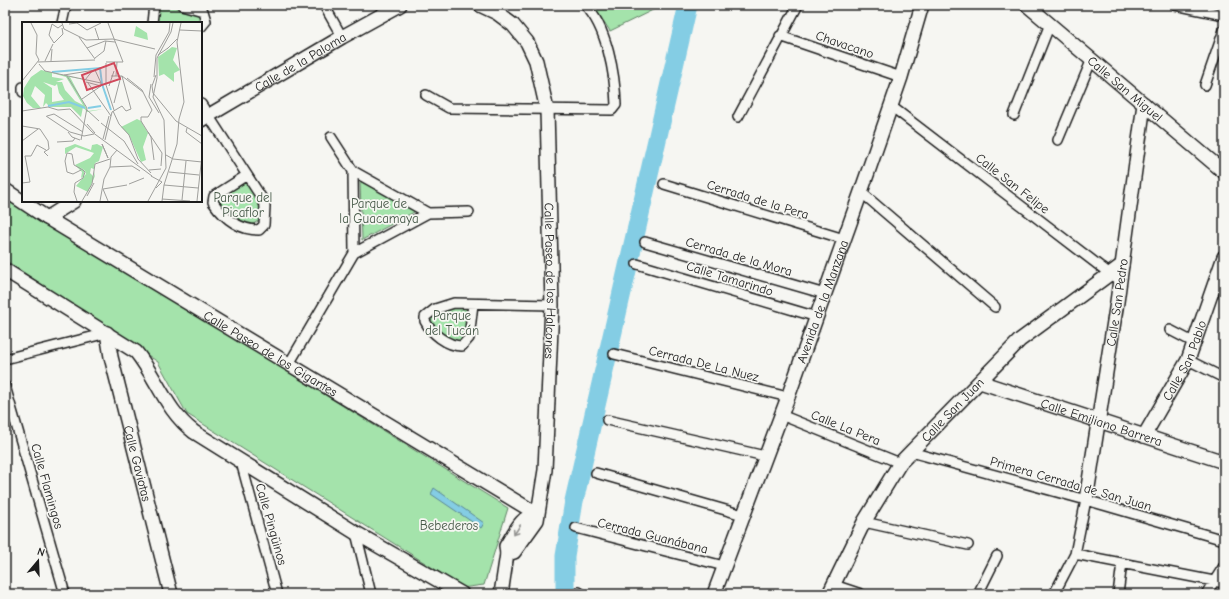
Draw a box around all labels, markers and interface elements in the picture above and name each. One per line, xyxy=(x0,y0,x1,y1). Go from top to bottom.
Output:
inset map xyxy=(22,22,202,202)
street label: Chavacano xyxy=(814,28,876,61)
street label: Calle de la Paloma xyxy=(252,29,349,95)
street label: Calle San Miguel xyxy=(1085,53,1166,125)
street label: Calle San Felipe xyxy=(973,150,1053,217)
street label: Cerrada de la Pera xyxy=(705,177,811,222)
park label: Parque del Picaflor xyxy=(214,190,272,220)
park label: Parque de la Guacamaya xyxy=(339,196,419,226)
street label: Calle Paseo de los Halcones xyxy=(541,203,559,359)
street label: Cerrada de la Mora xyxy=(684,234,794,279)
street label: Avenida de la Manzana xyxy=(794,238,851,365)
street label: Calle San Pedro xyxy=(1103,257,1131,347)
street label: Calle Tamarindo xyxy=(685,258,775,299)
street label: Calle Paseo de los Gigantes xyxy=(201,308,340,400)
park label: Parque del Tucán xyxy=(425,308,479,338)
street label: Calle San Pablo xyxy=(1159,318,1209,403)
street label: Cerrada De La Nuez xyxy=(647,343,761,385)
street label: Calle San Juan xyxy=(918,375,987,445)
street label: Calle Emiliano Barrera xyxy=(1039,395,1164,449)
street label: Calle La Pera xyxy=(809,407,883,448)
street label: Calle Gaviotas xyxy=(121,424,154,503)
street label: Calle Flamingos xyxy=(28,442,67,531)
street label: Primera Cerrada de San Juan xyxy=(988,453,1153,514)
street label: Calle Pingüinos xyxy=(253,481,290,567)
street label: Cerrada Guanábana xyxy=(596,514,710,556)
park label: Bebederos xyxy=(420,518,478,533)
one-way arrow xyxy=(513,524,521,535)
north arrow xyxy=(18,541,58,581)
text: N xyxy=(36,545,47,559)

